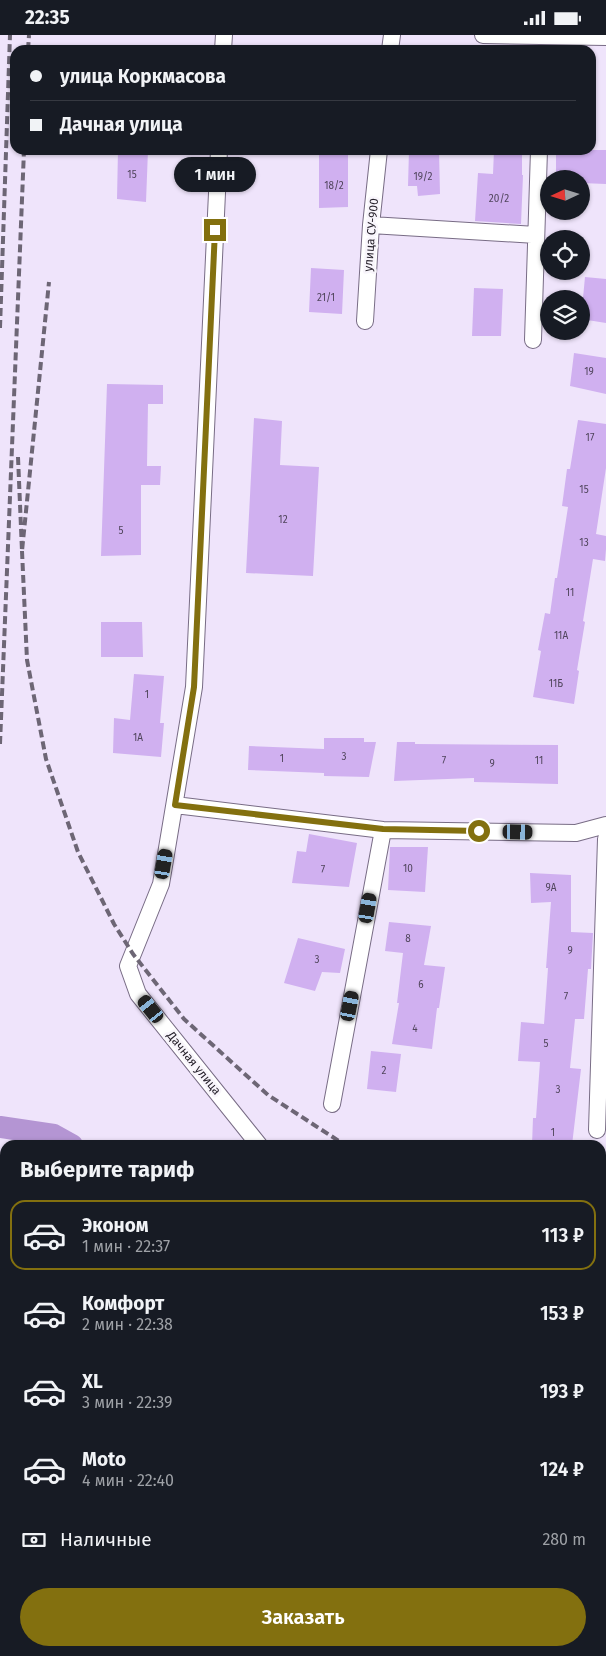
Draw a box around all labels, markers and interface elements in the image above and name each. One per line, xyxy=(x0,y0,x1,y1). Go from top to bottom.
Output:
text: 22:35 xyxy=(25,6,70,29)
text: улица Коркмасова xyxy=(60,65,226,88)
text: Дачная улица xyxy=(60,113,183,136)
callout: 1 мин xyxy=(174,157,256,193)
text: 1 мин xyxy=(195,165,235,184)
house number: 15 xyxy=(127,169,137,181)
north arrow xyxy=(540,170,590,220)
map controls xyxy=(540,170,590,340)
house number: 19/2 xyxy=(414,171,433,183)
house number: 18/2 xyxy=(324,180,344,192)
house number: 20/2 xyxy=(489,193,509,205)
street label: улица СУ-900 xyxy=(361,197,381,272)
route end xyxy=(204,219,226,241)
button: locate xyxy=(540,230,590,280)
button: layers xyxy=(540,290,590,340)
house number: 21/1 xyxy=(317,292,335,304)
house number: 19 xyxy=(584,366,594,378)
house number: 17 xyxy=(586,432,595,444)
house number: 15 xyxy=(579,484,589,496)
house number: 12 xyxy=(278,514,288,526)
house number: 5 xyxy=(118,525,124,537)
house number: 13 xyxy=(579,537,589,549)
house number: 11 xyxy=(566,587,574,599)
house number: 11А xyxy=(554,630,568,642)
house number: 11Б xyxy=(549,678,563,690)
house number: 1 xyxy=(145,689,149,701)
house number: 1А xyxy=(133,732,143,744)
house number: 3 xyxy=(342,751,347,763)
house number: 1 xyxy=(280,753,284,765)
house number: 7 xyxy=(442,755,447,767)
house number: 11 xyxy=(535,755,543,767)
house number: 9 xyxy=(489,758,495,770)
route start xyxy=(468,820,490,842)
car xyxy=(502,824,533,840)
car xyxy=(154,848,173,880)
house number: 10 xyxy=(403,863,413,875)
house number: 7 xyxy=(321,864,326,876)
house number: 9А xyxy=(546,882,557,894)
car xyxy=(358,892,377,924)
house number: 8 xyxy=(405,933,411,945)
house number: 9 xyxy=(567,945,573,957)
house number: 3 xyxy=(315,954,320,966)
house number: 6 xyxy=(418,979,424,991)
car xyxy=(339,990,360,1022)
house number: 7 xyxy=(564,991,569,1003)
car xyxy=(135,993,166,1025)
house number: 4 xyxy=(412,1023,418,1035)
street label: Дачная улица xyxy=(164,1028,224,1097)
house number: 5 xyxy=(543,1038,549,1050)
house number: 2 xyxy=(382,1065,387,1077)
house number: 3 xyxy=(556,1084,561,1096)
house number: 1 xyxy=(551,1127,555,1139)
text: Выберите тариф xyxy=(20,1156,195,1183)
icon: car xyxy=(22,1213,67,1258)
text: Эконом xyxy=(82,1214,149,1237)
text: 113 ₽ xyxy=(541,1224,584,1247)
text: 1 мин · 22:37 xyxy=(82,1237,170,1256)
icon: car xyxy=(22,1291,67,1336)
text: Комфорт xyxy=(82,1292,164,1315)
text: 153 ₽ xyxy=(540,1302,584,1325)
text: 2 мин · 22:38 xyxy=(82,1315,173,1334)
icon: car xyxy=(22,1369,67,1414)
text: XL xyxy=(82,1370,103,1393)
text: 193 ₽ xyxy=(540,1380,584,1403)
text: 3 мин · 22:39 xyxy=(82,1393,172,1412)
icon: car xyxy=(22,1447,67,1492)
text: Moto xyxy=(82,1448,126,1471)
text: 124 ₽ xyxy=(540,1458,584,1481)
text: 4 мин · 22:40 xyxy=(82,1471,174,1490)
icon: cash xyxy=(20,1526,48,1554)
text: Наличные xyxy=(60,1528,152,1551)
text: 280 m xyxy=(542,1530,586,1549)
button: Заказать xyxy=(20,1588,586,1646)

